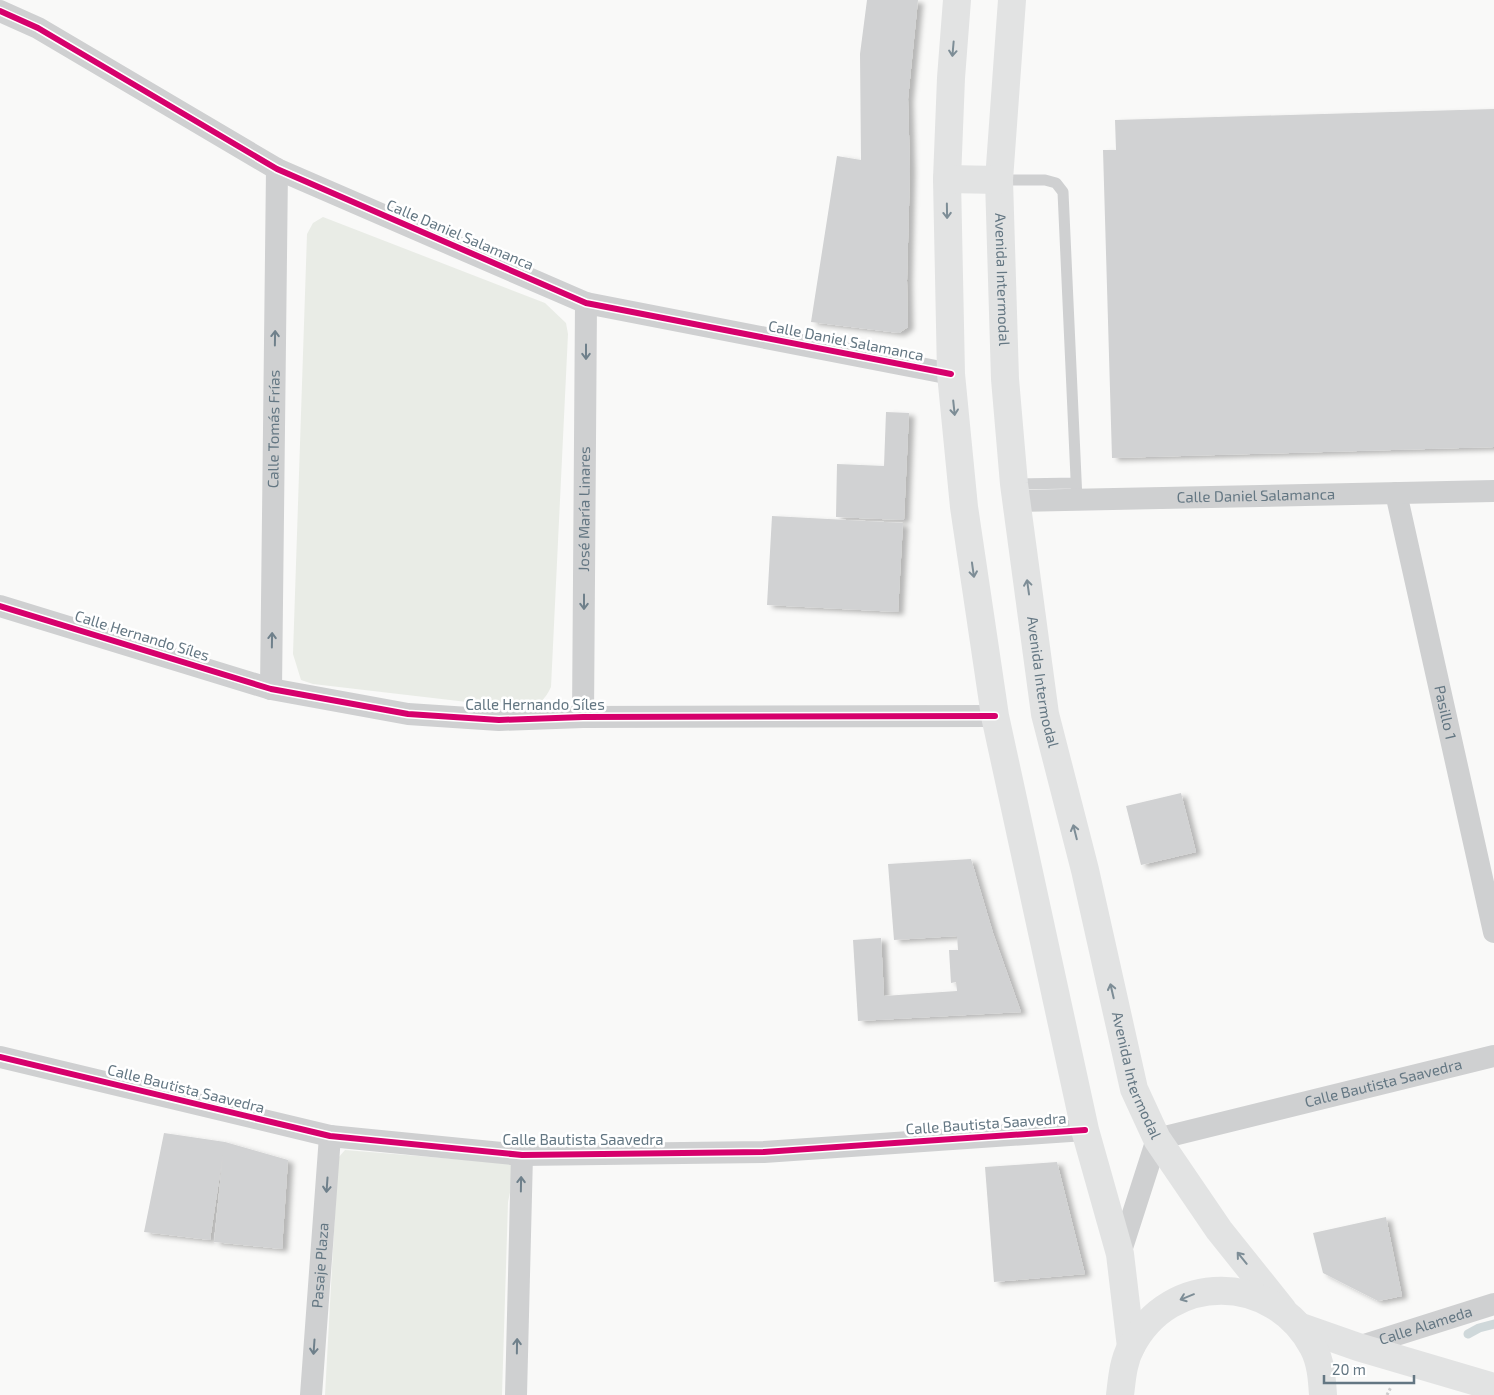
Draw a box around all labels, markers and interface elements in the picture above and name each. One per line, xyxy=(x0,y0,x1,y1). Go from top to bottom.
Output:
one-way arrow xyxy=(948,40,958,56)
street label: Calle Daniel Salamanca xyxy=(384,195,537,273)
one-way arrow xyxy=(943,203,952,219)
street label: Avenida Intermodal xyxy=(992,213,1014,347)
street label: Calle Daniel Salamanca xyxy=(767,316,926,364)
one-way arrow xyxy=(270,330,280,346)
one-way arrow xyxy=(581,343,591,359)
street label: Calle Tomás Frías xyxy=(263,370,283,488)
one-way arrow xyxy=(949,400,959,416)
street label: José María Linares xyxy=(574,446,593,572)
street label: Calle Daniel Salamanca xyxy=(1177,484,1335,506)
one-way arrow xyxy=(969,561,979,577)
one-way arrow xyxy=(1023,579,1033,595)
one-way arrow xyxy=(579,593,589,609)
street label: Calle Hernando Síles xyxy=(73,606,212,664)
street label: Avenida Intermodal xyxy=(1024,615,1063,750)
one-way arrow xyxy=(267,633,277,649)
street label: Pasillo 1 xyxy=(1431,683,1461,741)
street label: Calle Hernando Síles xyxy=(465,695,605,713)
one-way arrow xyxy=(1070,825,1080,841)
one-way arrow xyxy=(1107,983,1116,999)
street label: Avenida Intermodal xyxy=(1109,1010,1166,1142)
street label: Calle Bautista Saavedra xyxy=(1303,1054,1464,1110)
street label: Calle Bautista Saavedra xyxy=(106,1060,267,1116)
street label: Calle Bautista Saavedra xyxy=(905,1108,1067,1138)
street label: Calle Bautista Saavedra xyxy=(502,1130,664,1148)
one-way arrow xyxy=(516,1176,526,1192)
one-way arrow xyxy=(322,1177,331,1193)
street label: Pasaje Plaza xyxy=(307,1222,332,1309)
one-way arrow xyxy=(1236,1252,1247,1265)
one-way arrow xyxy=(1180,1293,1195,1302)
street label: Calle Alameda xyxy=(1376,1301,1474,1348)
one-way arrow xyxy=(310,1339,319,1355)
one-way arrow xyxy=(512,1339,522,1355)
scale bar xyxy=(1324,1352,1414,1384)
text: 20 m xyxy=(1332,1360,1366,1378)

